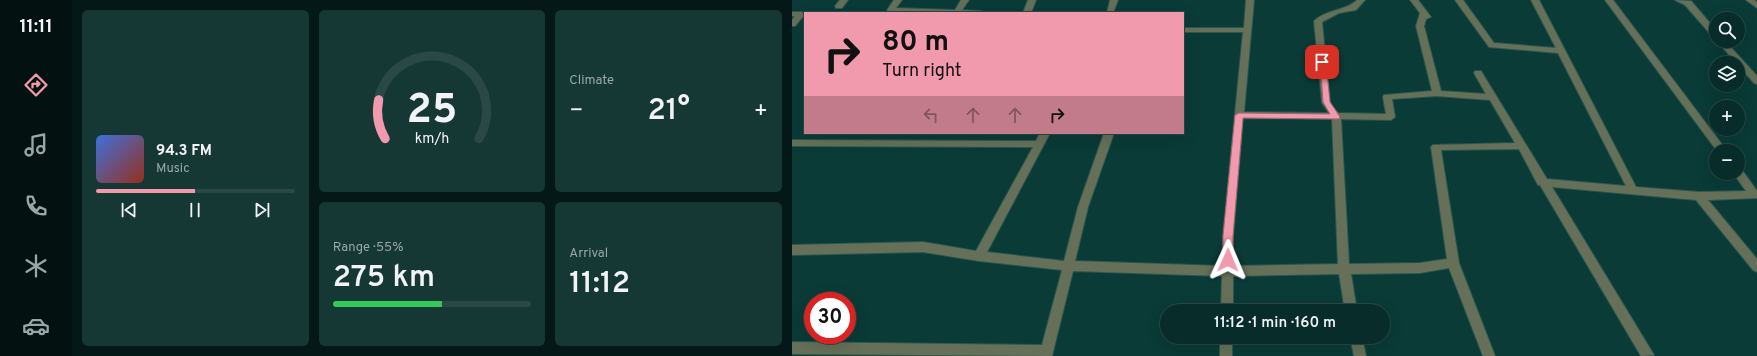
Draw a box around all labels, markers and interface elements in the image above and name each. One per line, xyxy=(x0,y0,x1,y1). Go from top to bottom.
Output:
map controls xyxy=(1709,12,1745,180)
button: search xyxy=(1709,12,1745,48)
text: 11:11 xyxy=(19,16,53,39)
text: 80 m xyxy=(882,25,949,61)
icon: right xyxy=(816,28,868,80)
pin xyxy=(1305,45,1339,79)
icon: arrive xyxy=(1311,51,1333,73)
button: layers xyxy=(1709,56,1745,92)
text: Turn right xyxy=(882,60,962,83)
icon: directions xyxy=(22,71,50,99)
text: Climate xyxy=(569,73,614,89)
text: 25 xyxy=(407,85,457,138)
text: 21° xyxy=(647,93,690,130)
text: − xyxy=(569,98,584,125)
text: + xyxy=(754,98,768,125)
button: + xyxy=(1709,100,1745,136)
icon: left xyxy=(920,104,942,126)
icon: ahead xyxy=(962,104,984,126)
icon: ahead xyxy=(1004,104,1026,126)
icon: right xyxy=(1046,104,1068,126)
text: km/h xyxy=(415,129,449,147)
icon: music xyxy=(22,131,50,159)
text: 94.3 FM xyxy=(156,142,212,161)
button: − xyxy=(1709,144,1745,180)
text: Music xyxy=(156,161,190,177)
icon: phone xyxy=(22,192,50,220)
icon: previous xyxy=(118,199,140,221)
icon: pause xyxy=(184,199,206,221)
icon: next xyxy=(251,199,273,221)
position arrow xyxy=(1207,239,1249,281)
text: Range · 55% xyxy=(333,240,404,256)
text: Arrival xyxy=(569,246,608,262)
icon: climate xyxy=(22,252,50,280)
text: 275 km xyxy=(333,260,435,297)
text: 11:12 xyxy=(569,266,630,303)
speed limit sign: 30 xyxy=(804,292,856,344)
icon: car xyxy=(22,312,50,340)
text: 11:12 · 1 min · 160 m xyxy=(1214,314,1336,333)

